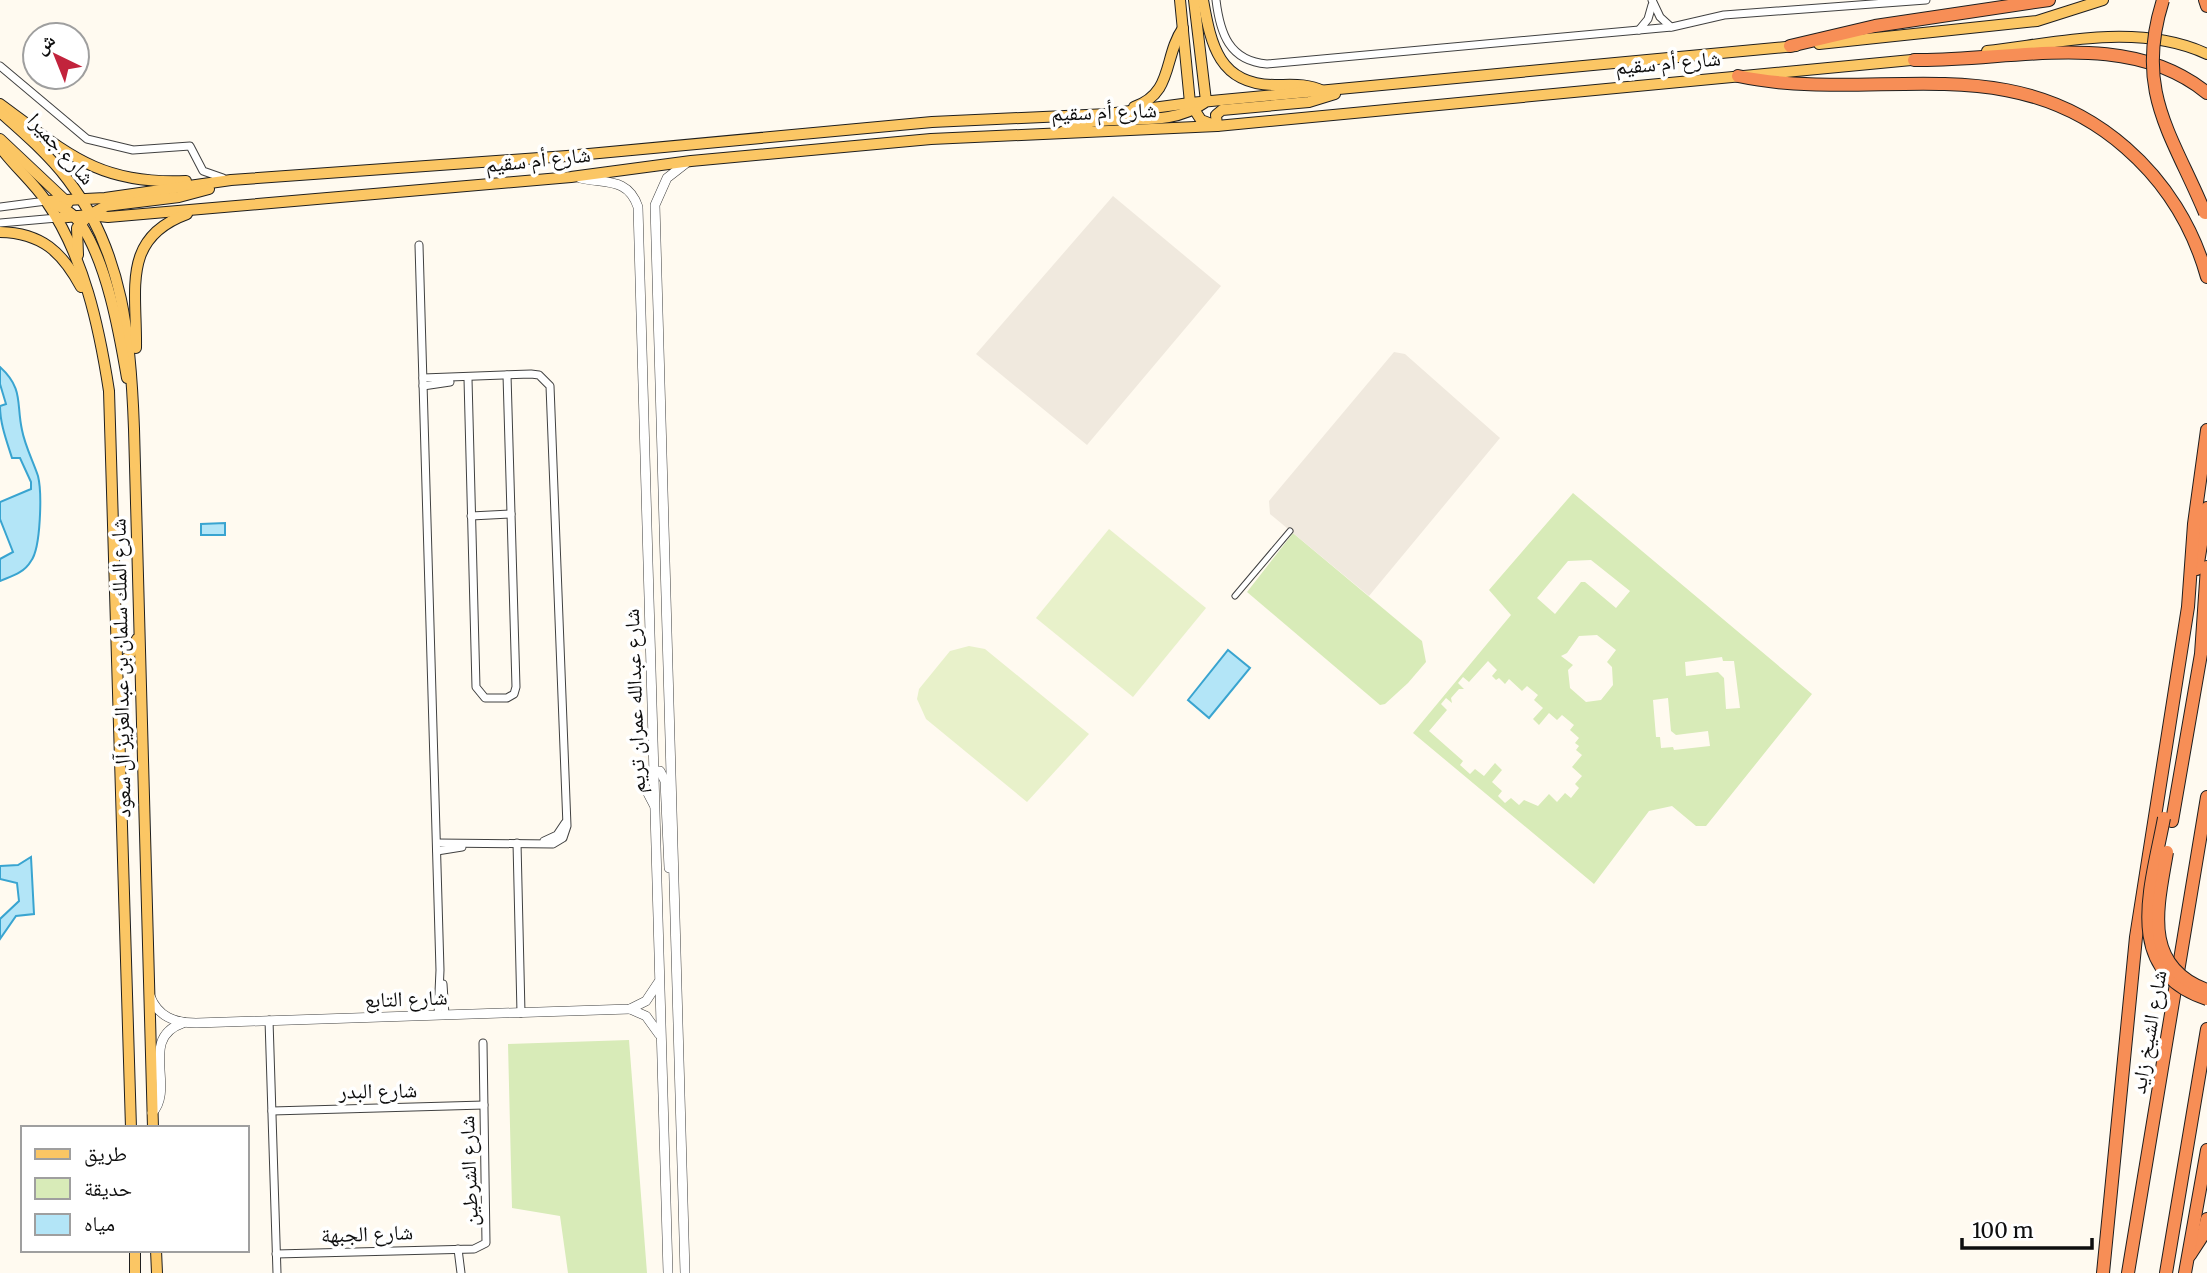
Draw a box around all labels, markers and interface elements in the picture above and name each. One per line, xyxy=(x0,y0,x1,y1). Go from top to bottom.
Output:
north arrow xyxy=(21,21,91,91)
text: ش xyxy=(29,28,60,59)
street label: شارع أم سقيم xyxy=(1614,44,1722,82)
street label: شارع أم سقيم xyxy=(1051,96,1157,128)
street label: شارع جميرا xyxy=(22,107,101,190)
street label: شارع أم سقيم xyxy=(484,141,592,179)
street label: شارع الملك سلمان بن عبدالعزيز آل سعود xyxy=(104,518,137,818)
street label: شارع عبدالله عمران تريم xyxy=(618,608,652,794)
street label: شارع الشيخ زايد xyxy=(2124,968,2173,1096)
street label: شارع التابع xyxy=(364,984,448,1013)
street label: شارع البدر xyxy=(337,1076,417,1105)
street label: شارع الشرطين xyxy=(453,1115,484,1227)
legend xyxy=(21,1126,248,1252)
text: طريق xyxy=(84,1140,127,1167)
text: حديقة xyxy=(84,1175,132,1202)
scale bar xyxy=(1962,1206,2092,1250)
text: مياه xyxy=(84,1210,115,1237)
text: 100 m xyxy=(1972,1217,2034,1244)
street label: شارع الجبهة xyxy=(321,1218,413,1249)

